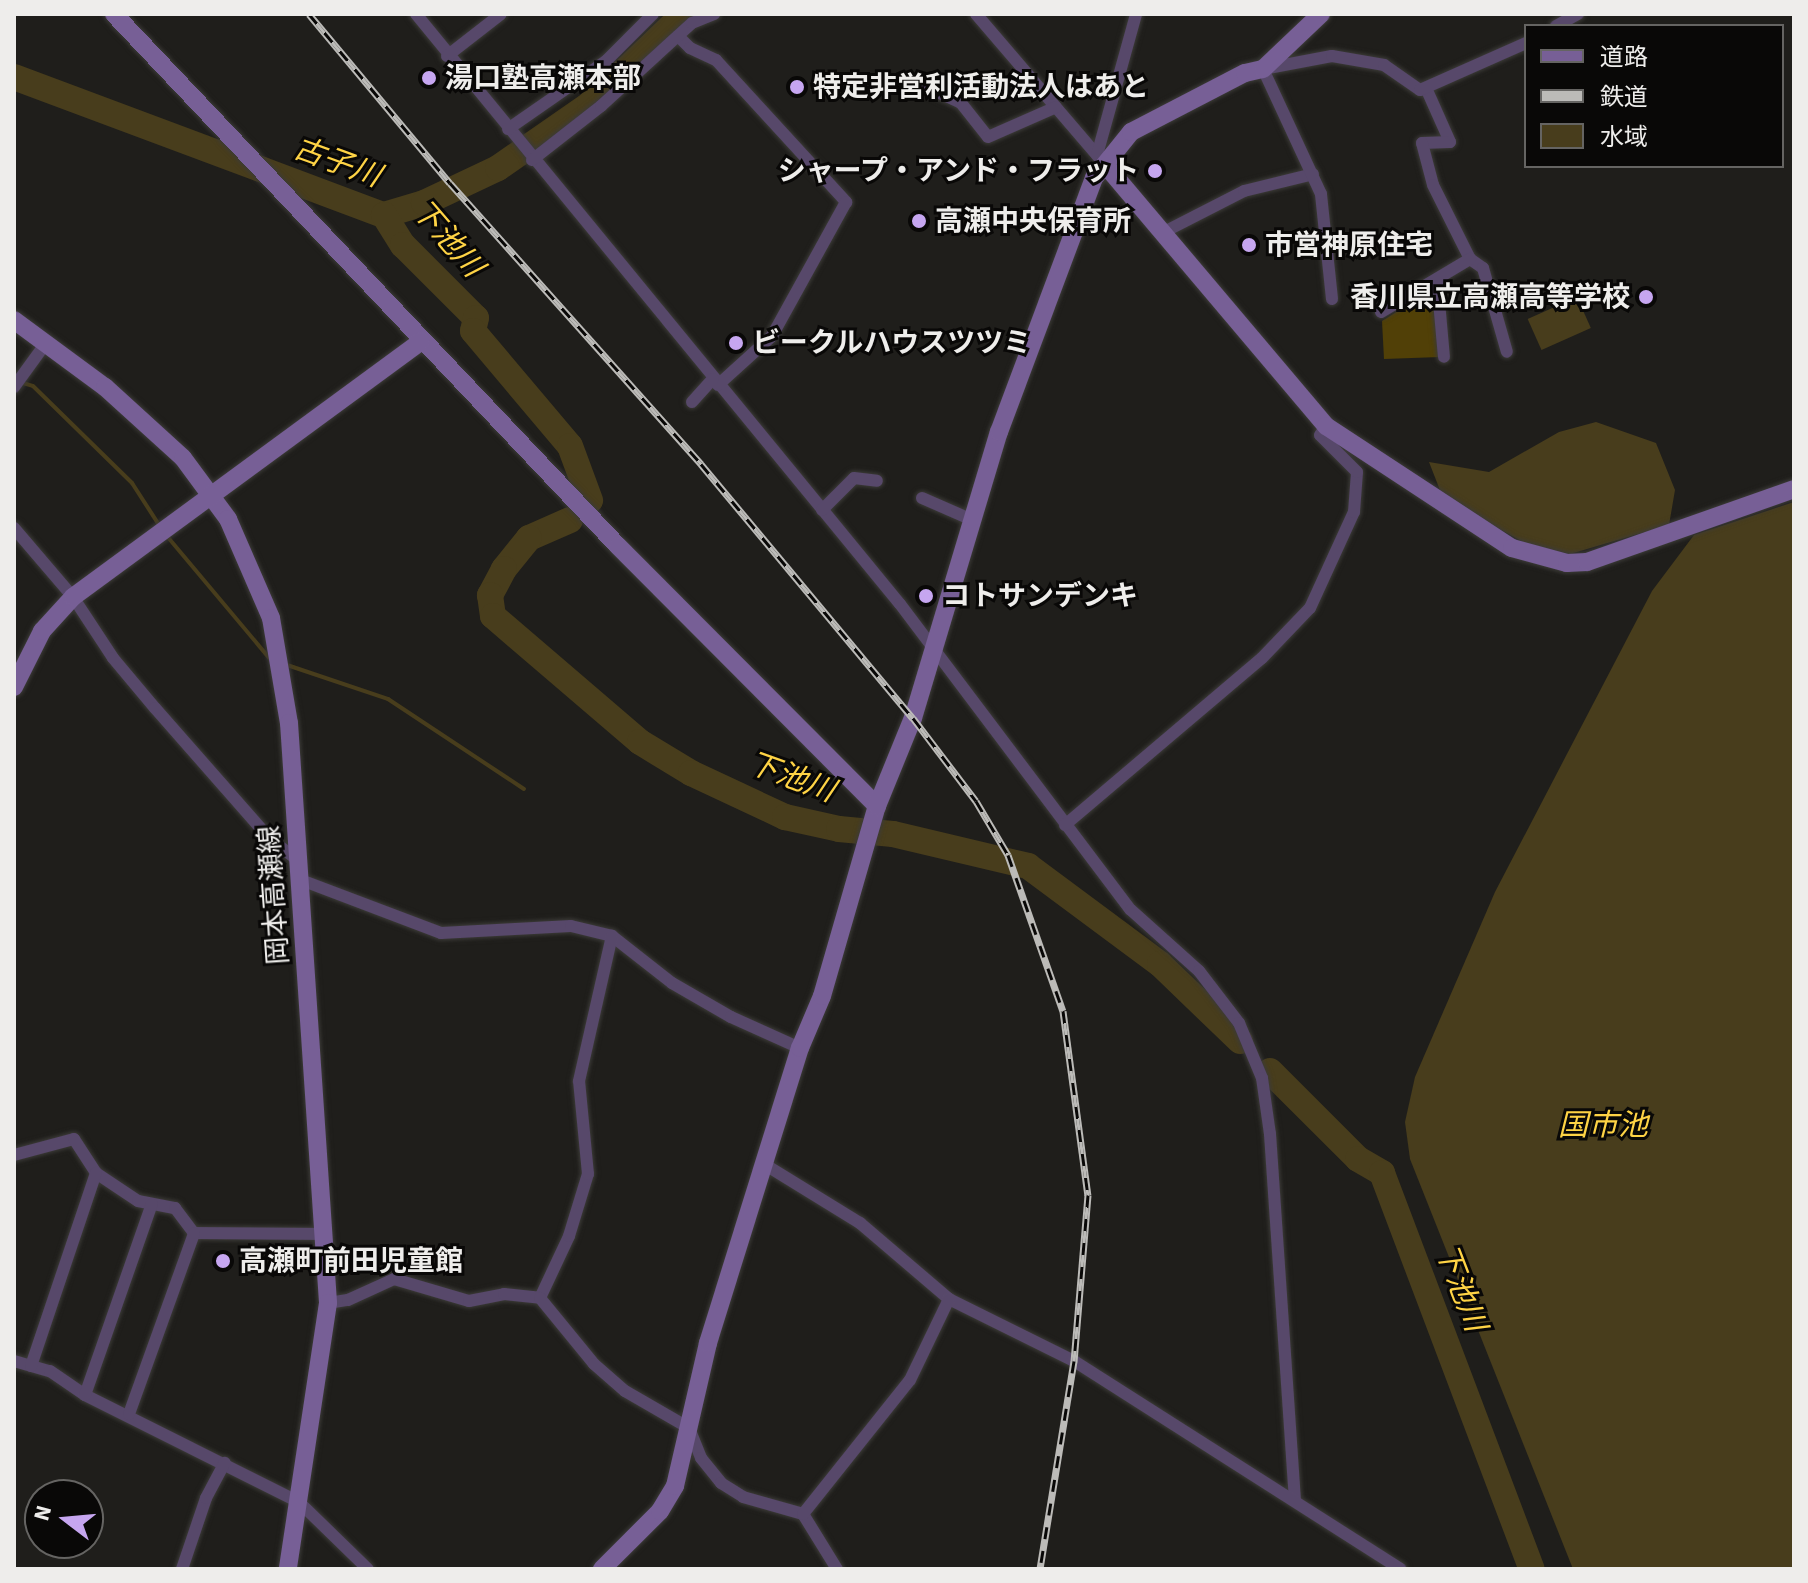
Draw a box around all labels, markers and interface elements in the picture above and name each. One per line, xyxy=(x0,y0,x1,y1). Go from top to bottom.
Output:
legend xyxy=(1524,24,1784,168)
text: 道路 xyxy=(1600,40,1648,75)
place label: 湯口塾高瀬本部 xyxy=(445,61,641,95)
marker: 湯口塾高瀬本部 xyxy=(420,69,438,87)
place label: 特定非営利活動法人はあと xyxy=(813,70,1149,104)
marker: 特定非営利活動法人はあと xyxy=(788,78,806,96)
text: 鉄道 xyxy=(1600,80,1648,115)
text: 水域 xyxy=(1600,120,1648,155)
water label: 古子川 xyxy=(289,131,385,195)
place label: シャープ・アンド・フラット xyxy=(775,154,1139,188)
marker: シャープ・アンド・フラット xyxy=(1146,162,1164,180)
water label: 下池川 xyxy=(404,193,490,285)
place label: 高瀬中央保育所 xyxy=(935,204,1131,238)
marker: 高瀬中央保育所 xyxy=(910,212,928,230)
place label: 市営神原住宅 xyxy=(1265,228,1433,262)
marker: 市営神原住宅 xyxy=(1240,236,1258,254)
place label: 香川県立高瀬高等学校 xyxy=(1350,280,1630,314)
marker: 香川県立高瀬高等学校 xyxy=(1637,288,1655,306)
place label: ビークルハウスツツミ xyxy=(752,326,1032,360)
marker: ビークルハウスツツミ xyxy=(727,334,745,352)
place label: コトサンデンキ xyxy=(942,579,1138,613)
marker: コトサンデンキ xyxy=(917,587,935,605)
water label: 下池川 xyxy=(743,746,839,810)
street label: 岡本高瀬線 xyxy=(252,824,296,966)
water label: 国市池 xyxy=(1558,1108,1648,1144)
water label: 下池川 xyxy=(1427,1240,1493,1336)
place label: 高瀬町前田児童館 xyxy=(239,1244,463,1278)
marker: 高瀬町前田児童館 xyxy=(214,1252,232,1270)
north arrow xyxy=(24,1479,104,1559)
text: N xyxy=(25,1501,60,1524)

